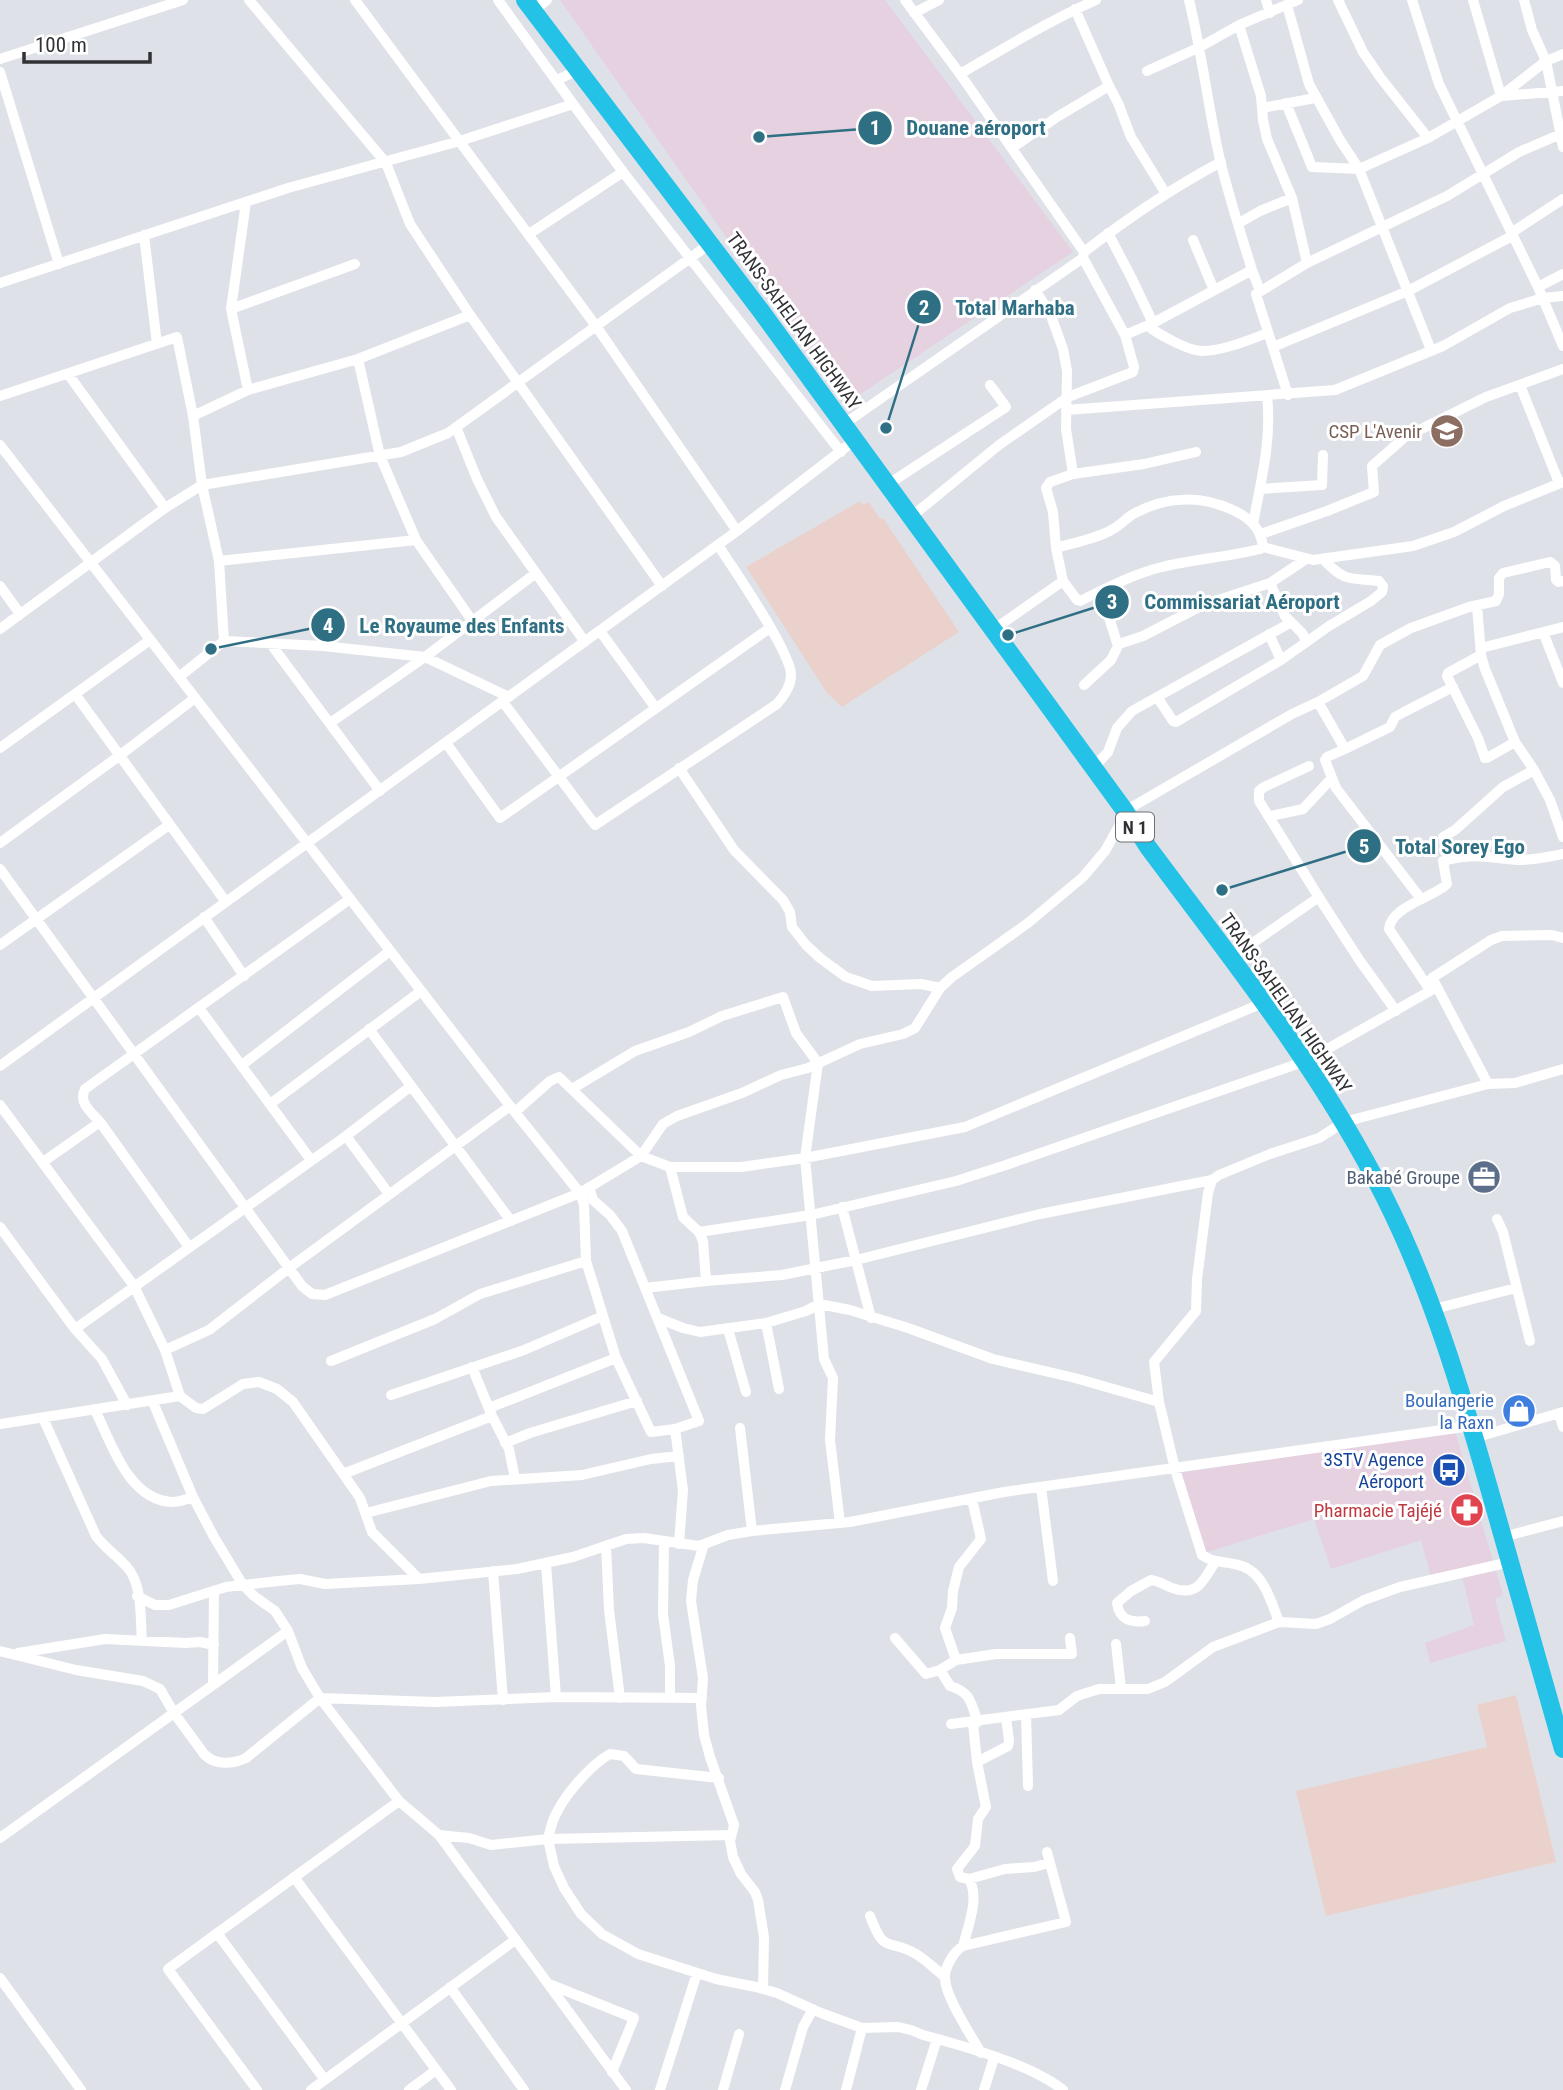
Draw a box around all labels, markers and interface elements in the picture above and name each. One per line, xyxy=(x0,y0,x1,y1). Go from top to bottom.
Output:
scale bar xyxy=(24,21,150,65)
text: 100 m xyxy=(35,33,87,57)
callout: Douane aéroport xyxy=(857,107,1060,149)
text: 1 xyxy=(870,116,880,140)
text: Douane aéroport xyxy=(906,116,1046,140)
street label: TRANS-SAHELIAN HIGHWAY xyxy=(722,228,866,414)
callout: Total Marhaba xyxy=(906,286,1089,328)
text: 2 xyxy=(919,296,929,320)
text: Total Marhaba xyxy=(955,296,1075,320)
school or university icon: CSP L'Avenir xyxy=(1428,412,1466,450)
place label: CSP L'Avenir xyxy=(1328,420,1422,443)
callout: Commissariat Aéroport xyxy=(1095,581,1353,623)
text: 3 xyxy=(1107,590,1117,614)
text: Commissariat Aéroport xyxy=(1144,590,1340,614)
callout: Le Royaume des Enfants xyxy=(311,604,579,646)
text: 4 xyxy=(323,614,333,638)
text: Le Royaume des Enfants xyxy=(359,614,565,638)
road number: N 1 xyxy=(1116,812,1154,842)
callout: Total Sorey Ego xyxy=(1346,825,1539,867)
text: 5 xyxy=(1359,835,1369,859)
text: Total Sorey Ego xyxy=(1395,835,1525,859)
street label: TRANS-SAHELIAN HIGHWAY xyxy=(1215,909,1357,1097)
office icon: Bakabé Groupe xyxy=(1465,1158,1503,1196)
place label: Bakabé Groupe xyxy=(1346,1166,1460,1189)
place label: Boulangerie la Raxn xyxy=(1405,1389,1494,1434)
shop icon: Boulangerie la Raxn xyxy=(1500,1392,1538,1430)
place label: 3STV Agence Aéroport xyxy=(1324,1448,1424,1493)
bus stop icon: 3STV Agence Aéroport xyxy=(1430,1451,1468,1489)
pharmacy icon: Pharmacie Tajéjé xyxy=(1448,1491,1486,1529)
place label: Pharmacie Tajéjé xyxy=(1314,1499,1442,1522)

